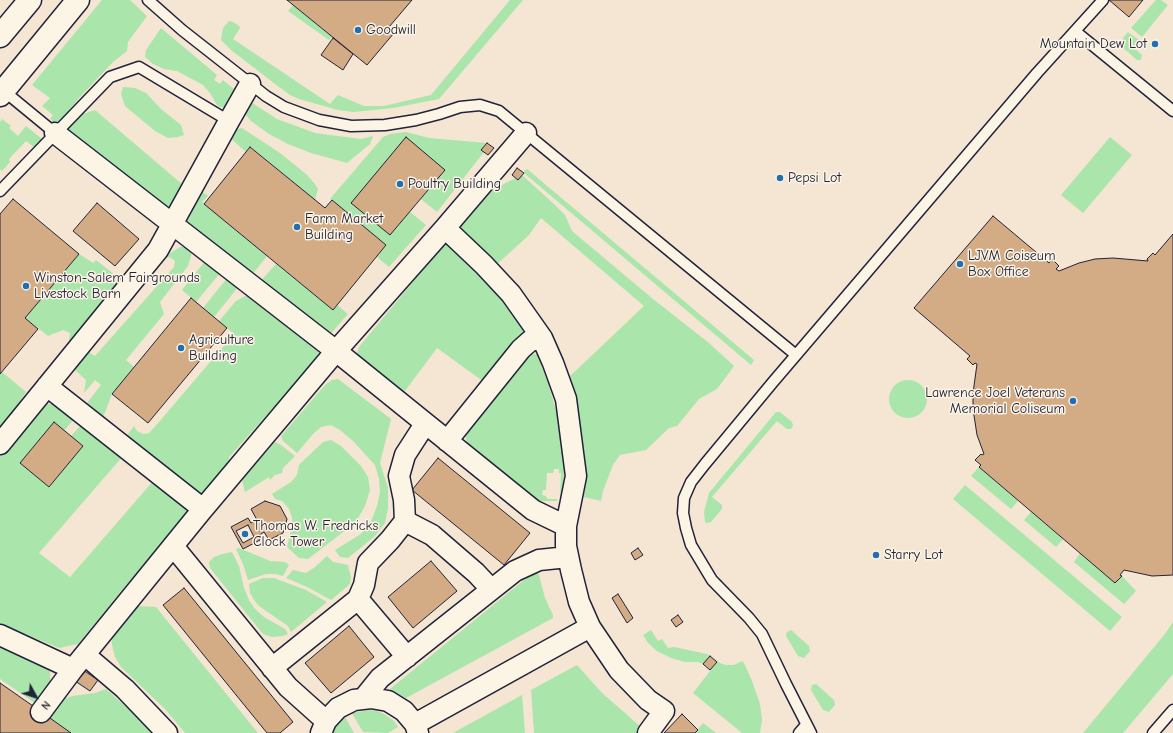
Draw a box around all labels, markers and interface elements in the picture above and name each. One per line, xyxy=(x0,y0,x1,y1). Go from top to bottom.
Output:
place label: Goodwill xyxy=(366,22,416,38)
marker: Goodwill xyxy=(353,25,363,35)
place label: Mountain Dew Lot xyxy=(1040,36,1147,52)
marker: Mountain Dew Lot xyxy=(1150,39,1160,49)
place label: Pepsi Lot xyxy=(788,170,841,186)
marker: Pepsi Lot xyxy=(775,173,785,183)
place label: Poultry Building xyxy=(408,176,501,192)
marker: Poultry Building xyxy=(395,179,405,189)
place label: Farm Market Building xyxy=(305,211,383,244)
marker: Farm Market Building xyxy=(292,222,302,232)
place label: LJVM Coiseum Box Office xyxy=(968,248,1056,280)
marker: LJVM Coiseum Box Office xyxy=(955,259,965,269)
place label: Winston-Salem Fairgrounds Livestock Barn xyxy=(34,270,200,302)
marker: Winston-Salem Fairgrounds Livestock Barn xyxy=(21,281,31,291)
place label: Agriculture Building xyxy=(189,332,254,364)
marker: Agriculture Building xyxy=(176,343,186,353)
place label: Lawrence Joel Veterans Memorial Coliseum xyxy=(925,385,1065,418)
marker: Lawrence Joel Veterans Memorial Coliseum xyxy=(1068,396,1078,406)
place label: Thomas W. Fredricks Clock Tower xyxy=(253,518,378,550)
marker: Thomas W. Fredricks Clock Tower xyxy=(240,529,250,539)
place label: Starry Lot xyxy=(884,547,943,563)
marker: Starry Lot xyxy=(871,550,881,560)
north arrow xyxy=(16,677,56,717)
text: N xyxy=(38,698,53,712)

